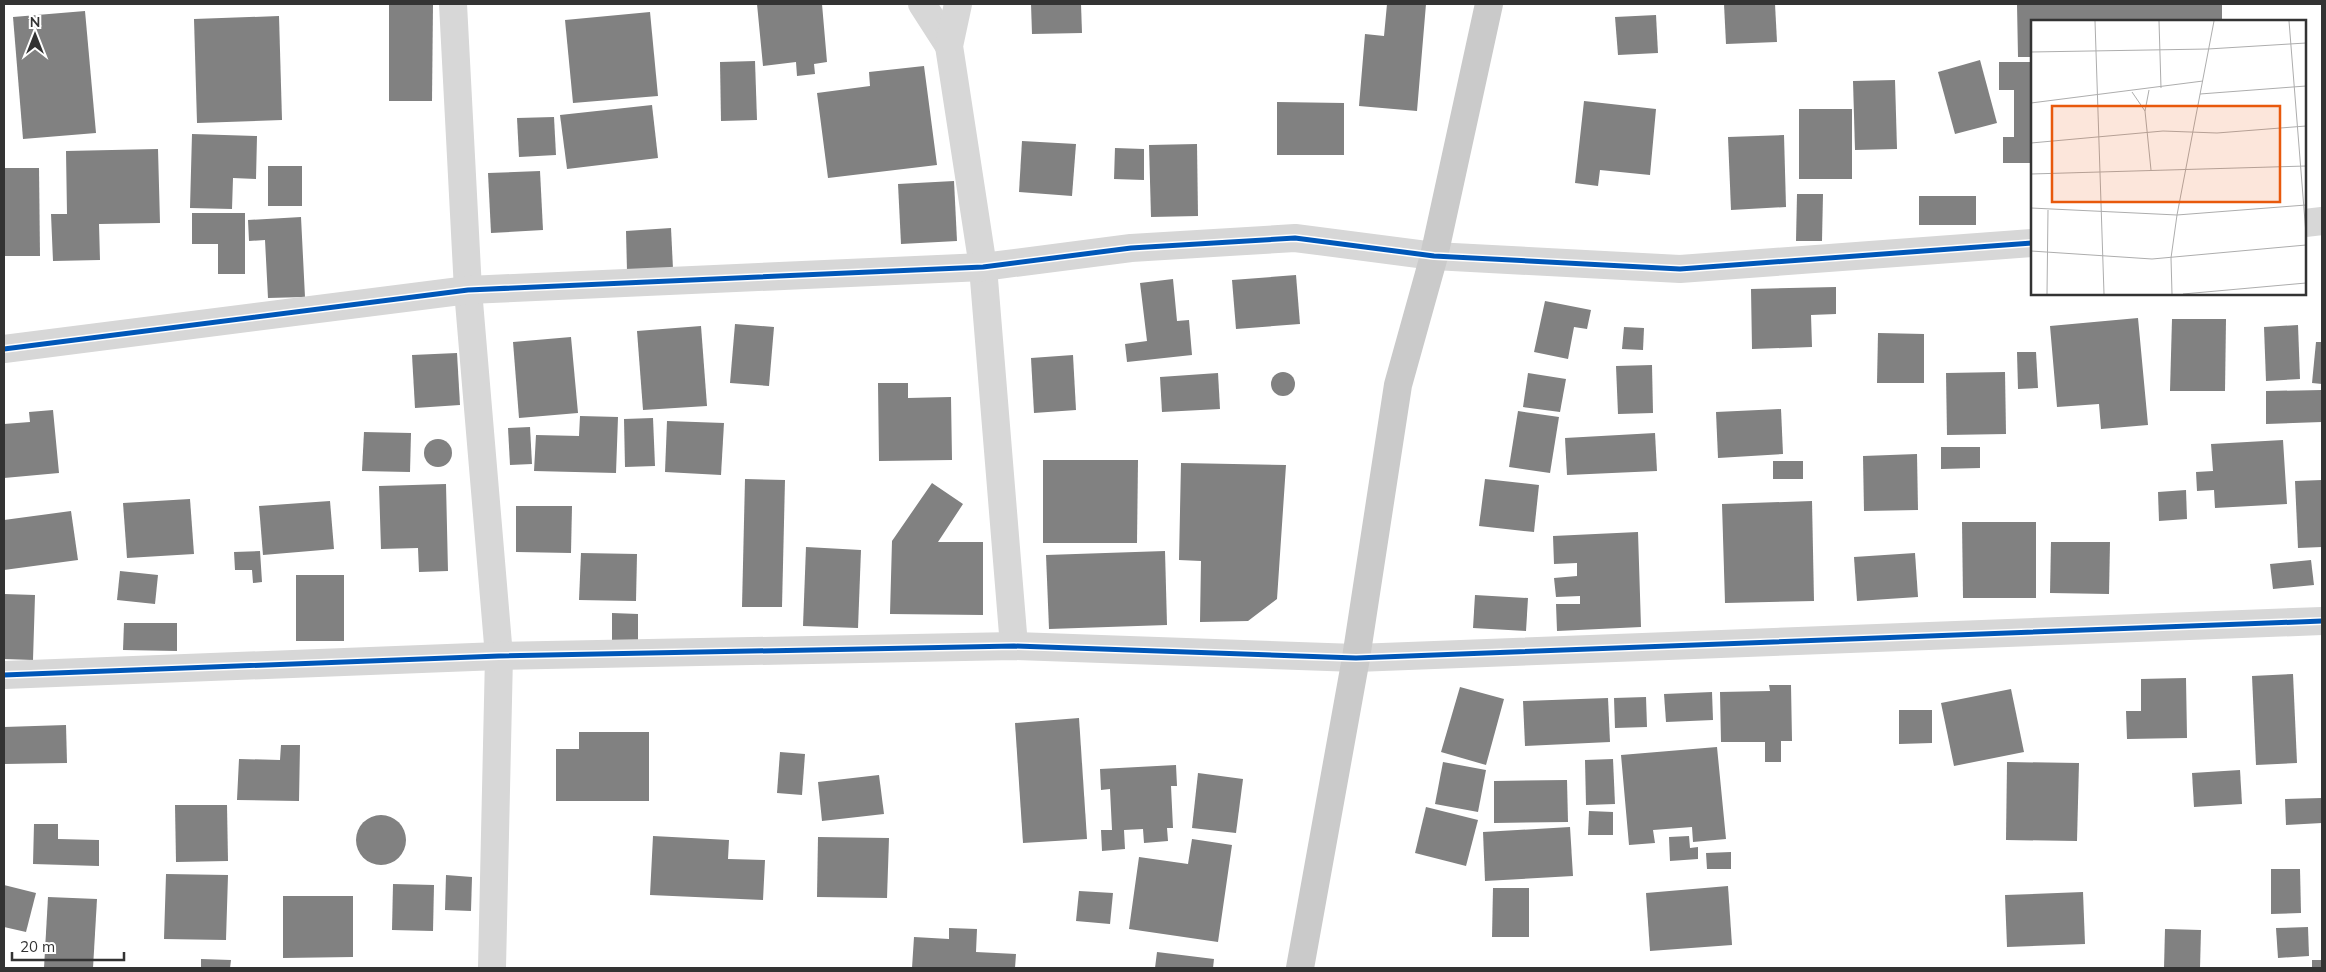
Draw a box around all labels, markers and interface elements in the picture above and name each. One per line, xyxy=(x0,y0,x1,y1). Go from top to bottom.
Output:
north arrow xyxy=(10,10,60,60)
text: N xyxy=(30,13,40,31)
inset map xyxy=(2031,20,2306,295)
scale bar xyxy=(12,930,125,962)
text: 20 m xyxy=(20,937,55,956)

